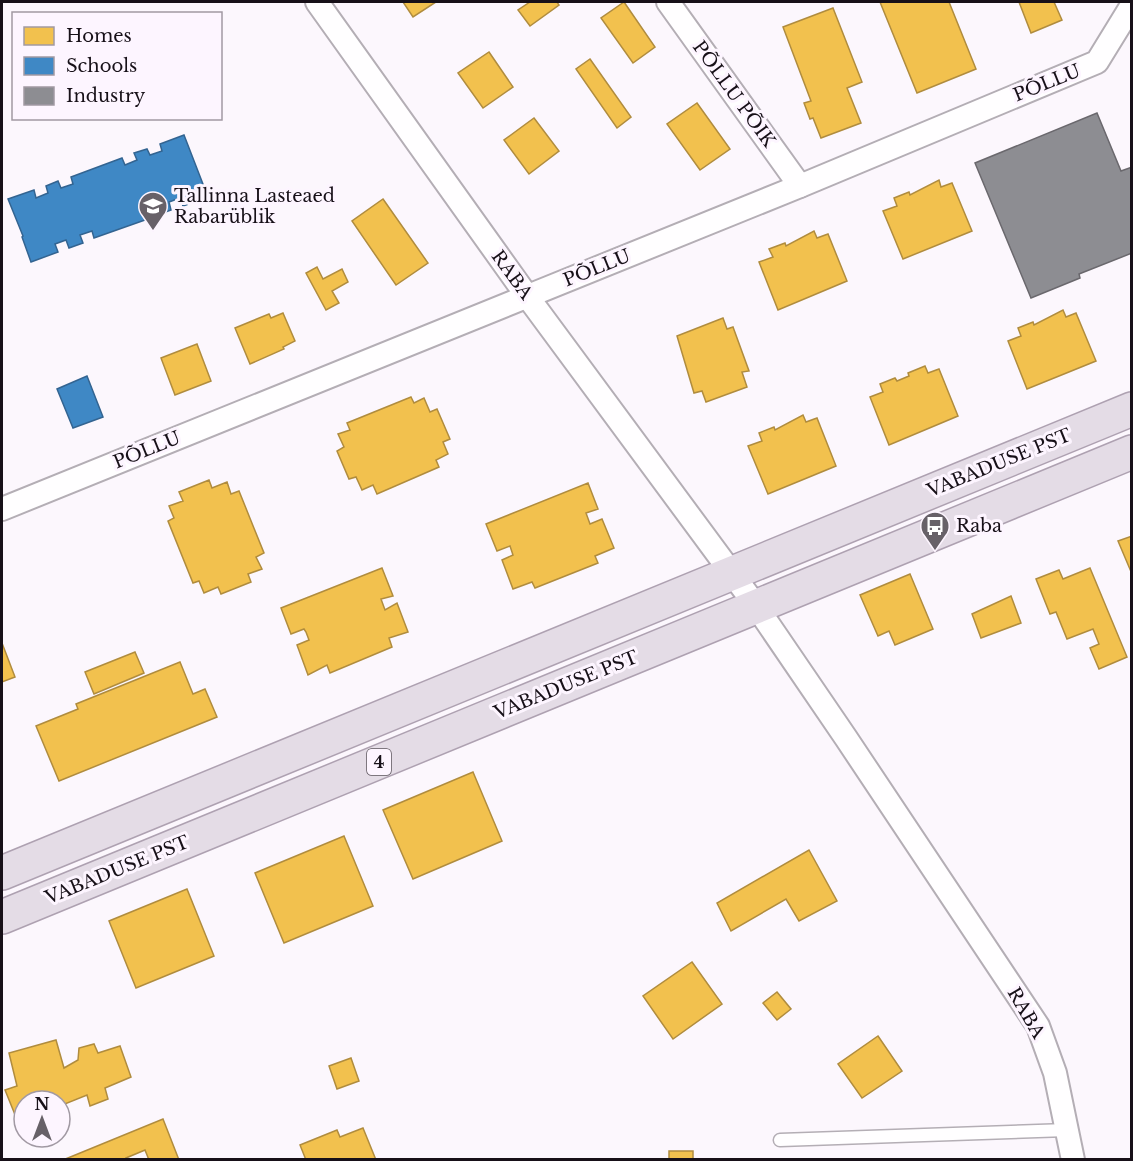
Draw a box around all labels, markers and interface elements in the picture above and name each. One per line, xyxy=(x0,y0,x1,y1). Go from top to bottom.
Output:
legend xyxy=(12,12,222,120)
text: Homes xyxy=(66,25,132,47)
street label: PÕLLU PÕIK xyxy=(688,35,782,152)
text: Schools xyxy=(66,55,137,77)
street label: PÕLLU xyxy=(1009,58,1084,106)
text: Industry xyxy=(66,85,146,107)
place label: Tallinna Lasteaed Rabarüblik xyxy=(174,185,335,228)
school or university icon: Tallinna Lasteaed Rabarüblik xyxy=(137,190,169,232)
street label: PÕLLU xyxy=(559,243,634,291)
street label: RABA xyxy=(487,246,538,305)
street label: VABADUSE PST xyxy=(923,424,1075,502)
street label: PÕLLU xyxy=(109,425,184,473)
bus stop icon: Raba xyxy=(919,510,951,552)
place label: Raba xyxy=(956,515,1002,537)
street label: VABADUSE PST xyxy=(490,646,642,724)
road number: 4 xyxy=(367,749,391,775)
street label: VABADUSE PST xyxy=(41,831,193,909)
street label: RABA xyxy=(1003,983,1050,1044)
north arrow xyxy=(12,1089,72,1149)
text: N xyxy=(34,1094,50,1114)

